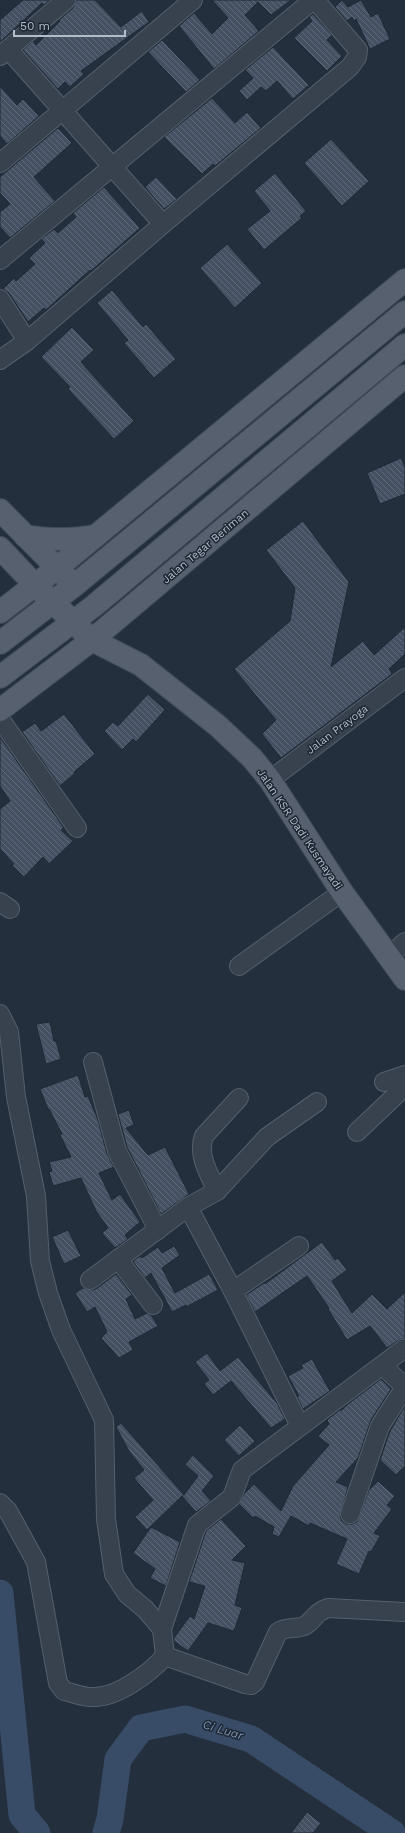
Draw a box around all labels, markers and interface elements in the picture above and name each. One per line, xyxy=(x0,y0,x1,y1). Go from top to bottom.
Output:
scale bar xyxy=(14,12,125,38)
text: 50 m xyxy=(20,19,50,33)
street label: Jalan Tegar Beriman xyxy=(160,507,251,586)
street label: Jalan Prayoga xyxy=(304,702,371,757)
street label: Jalan KSR Dadi Kusmayadi xyxy=(254,766,345,892)
water label: Ci Luar xyxy=(201,1717,246,1743)

